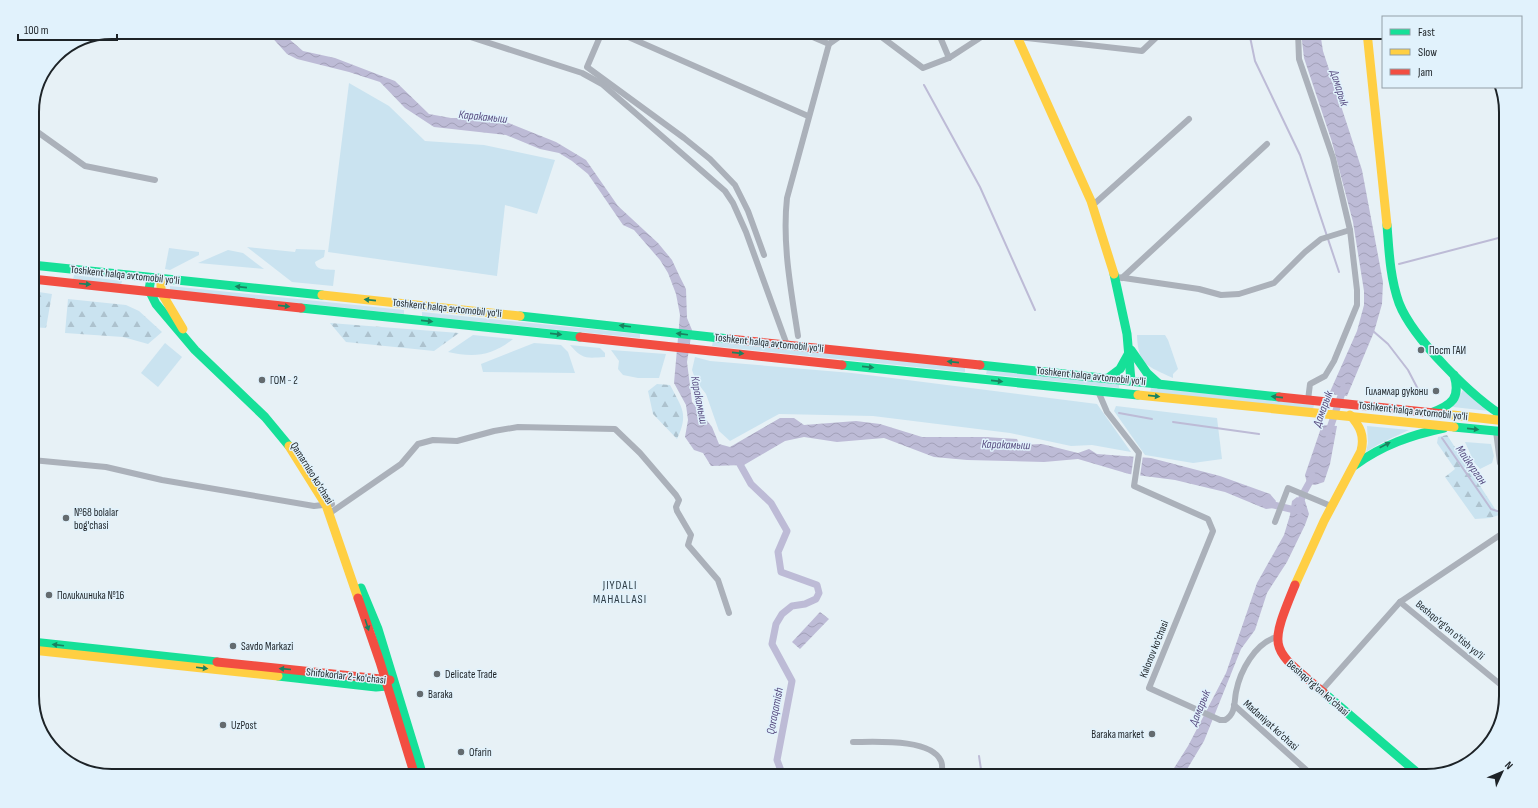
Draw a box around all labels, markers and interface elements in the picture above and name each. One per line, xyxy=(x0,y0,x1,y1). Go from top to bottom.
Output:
scale bar xyxy=(18,16,117,42)
legend xyxy=(1382,16,1522,88)
text: 100 m xyxy=(24,23,49,38)
text: Fast xyxy=(1418,25,1435,40)
text: Slow xyxy=(1418,45,1437,60)
text: Jam xyxy=(1417,65,1433,80)
water label: Дамарык xyxy=(1326,67,1352,108)
water label: Каракамыш xyxy=(458,107,509,127)
street label: Toshkent halqa avtomobil yo'li xyxy=(70,263,180,287)
one-way arrow xyxy=(79,281,91,288)
one-way arrow xyxy=(235,283,247,290)
street label: Toshkent halqa avtomobil yo'li xyxy=(392,296,502,320)
one-way arrow xyxy=(364,297,376,303)
one-way arrow xyxy=(278,302,290,309)
one-way arrow xyxy=(421,318,433,324)
one-way arrow xyxy=(619,323,631,329)
one-way arrow xyxy=(676,330,688,337)
one-way arrow xyxy=(550,331,562,338)
street label: Toshkent halqa avtomobil yo'li xyxy=(714,331,824,355)
place label: Пост ГАИ xyxy=(1429,344,1466,357)
marker: Пост ГАИ xyxy=(1416,345,1426,355)
one-way arrow xyxy=(732,350,744,356)
one-way arrow xyxy=(947,358,959,365)
one-way arrow xyxy=(862,364,874,370)
street label: Toshkent halqa avtomobil yo'li xyxy=(1036,364,1146,388)
place label: ГОМ - 2 xyxy=(270,374,298,387)
marker: ГОМ - 2 xyxy=(257,375,267,385)
water label: Каракамыш xyxy=(687,375,711,426)
one-way arrow xyxy=(991,377,1003,384)
place label: Гиламлар дукони xyxy=(1365,385,1428,398)
marker: Гиламлар дукони xyxy=(1431,386,1441,396)
water label: Дамарык xyxy=(1309,388,1337,430)
one-way arrow xyxy=(1148,393,1160,399)
one-way arrow xyxy=(1271,394,1283,400)
street label: Toshkent halqa avtomobil yo'li xyxy=(1358,399,1468,423)
one-way arrow xyxy=(1467,425,1479,432)
water label: Каракамыш xyxy=(981,437,1031,453)
street label: Qamarniso ko'chasi xyxy=(288,440,336,506)
one-way arrow xyxy=(1379,442,1391,449)
water label: Майкурган xyxy=(1452,442,1490,488)
place label: №68 bolalar bog'chasi xyxy=(74,506,119,532)
marker: №68 bolalar bog'chasi xyxy=(61,513,71,523)
district label: JIYDALI MAHALLASI xyxy=(593,578,647,607)
place label: Поликлиника №16 xyxy=(57,589,125,602)
marker: Поликлиника №16 xyxy=(44,590,54,600)
street label: Beshqo'rg'on o'tish yo'li xyxy=(1413,597,1487,663)
street label: Kalonov ko'chasi xyxy=(1137,618,1171,680)
one-way arrow xyxy=(365,619,371,631)
place label: Savdo Markazi xyxy=(241,640,293,653)
marker: Savdo Markazi xyxy=(228,641,238,651)
one-way arrow xyxy=(52,642,64,648)
street label: Beshqo'rg'on ko'chasi xyxy=(1284,657,1352,719)
one-way arrow xyxy=(196,665,208,671)
street label: Shifokorlar 2-ko'chasi xyxy=(305,665,387,687)
one-way arrow xyxy=(279,666,291,672)
place label: Delicate Trade xyxy=(445,668,497,681)
marker: Delicate Trade xyxy=(432,669,442,679)
water label: Qoraqamish xyxy=(763,686,787,736)
water label: Дамарык xyxy=(1185,687,1214,729)
place label: Baraka xyxy=(428,688,453,701)
marker: Baraka xyxy=(415,689,425,699)
street label: Madaniyat ko'chasi xyxy=(1241,697,1301,753)
place label: UzPost xyxy=(231,719,258,732)
marker: UzPost xyxy=(218,720,228,730)
place label: Baraka market xyxy=(1091,728,1145,741)
marker: Baraka market xyxy=(1147,729,1157,739)
place label: Ofarin xyxy=(469,746,492,759)
marker: Ofarin xyxy=(456,747,466,757)
north arrow xyxy=(1482,752,1522,792)
text: N xyxy=(1502,759,1516,772)

